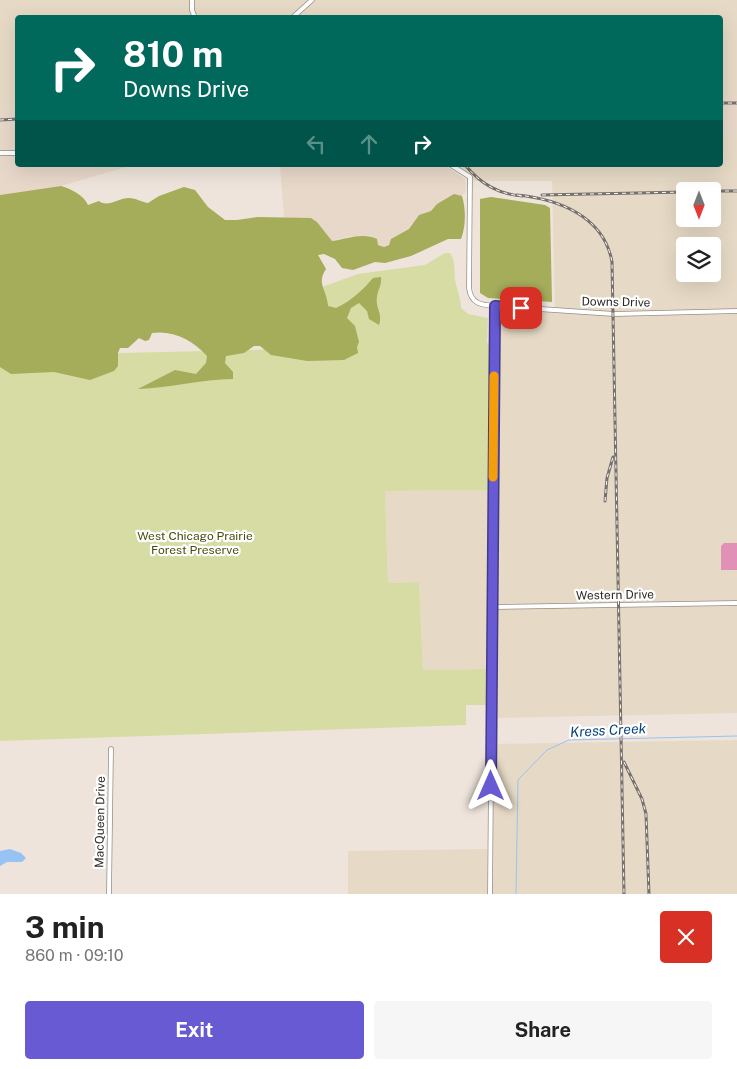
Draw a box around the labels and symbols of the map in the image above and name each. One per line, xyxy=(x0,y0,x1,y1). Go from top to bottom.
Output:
north arrow xyxy=(676,182,721,228)
pin xyxy=(500,287,542,329)
street label: Downs Drive xyxy=(581,294,651,310)
park label: West Chicago Prairie Forest Preserve xyxy=(137,529,253,557)
street label: Western Drive xyxy=(576,587,654,603)
water label: Kress Creek xyxy=(570,720,647,740)
position arrow xyxy=(464,759,516,811)
street label: MacQueen Drive xyxy=(92,776,108,868)

